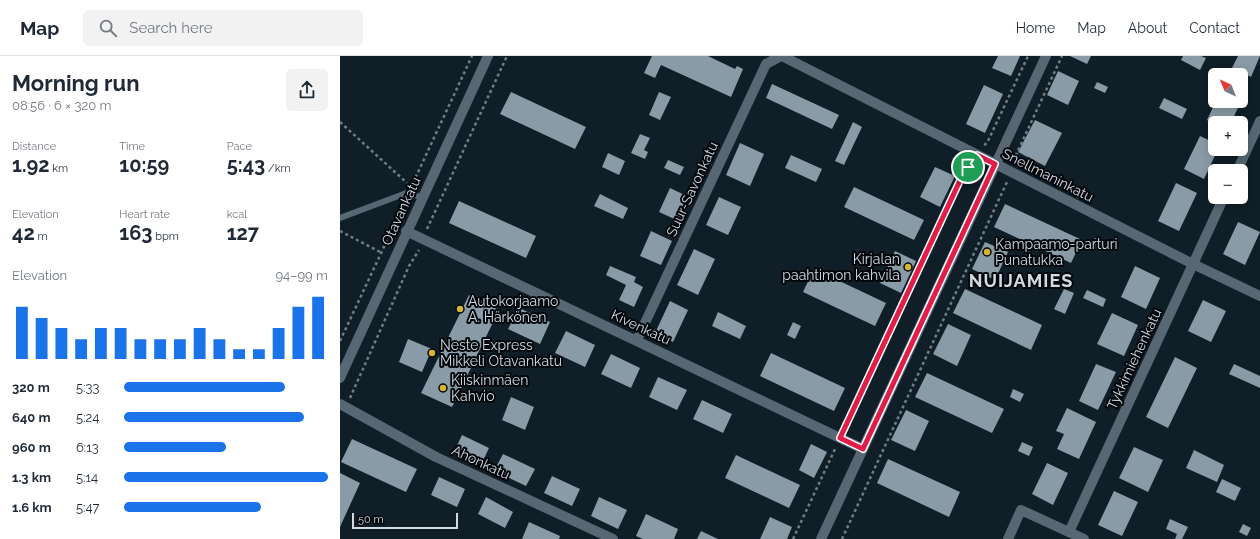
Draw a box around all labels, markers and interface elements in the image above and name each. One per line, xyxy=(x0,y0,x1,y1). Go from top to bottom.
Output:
search box xyxy=(83,10,363,46)
text: Map xyxy=(20,17,59,39)
icon: search xyxy=(97,17,119,39)
text: Search here xyxy=(129,19,213,37)
text: Home xyxy=(1016,20,1055,36)
text: Map xyxy=(1077,20,1106,36)
text: About xyxy=(1128,20,1167,36)
text: Contact xyxy=(1189,20,1240,36)
north arrow xyxy=(1208,68,1248,108)
map controls xyxy=(1208,68,1248,204)
button: share xyxy=(286,69,328,111)
text: Morning run xyxy=(12,70,140,96)
text: 08:56 · 6 × 320 m xyxy=(12,98,111,113)
button: + xyxy=(1208,116,1248,156)
street label: Suur-Savonkatu xyxy=(663,139,721,239)
text: Distance xyxy=(12,140,56,153)
text: Time xyxy=(119,140,145,153)
text: Pace xyxy=(227,140,252,153)
street label: Snellmaninkatu xyxy=(1000,145,1096,205)
pin xyxy=(951,150,985,184)
text: 1.92 xyxy=(12,153,49,177)
text: 10:59 xyxy=(119,153,169,177)
text: 5:43 xyxy=(227,153,265,177)
icon: arrive xyxy=(957,156,979,178)
text: km xyxy=(49,162,68,175)
text: /km xyxy=(265,162,291,175)
button: − xyxy=(1208,164,1248,204)
street label: Otavankatu xyxy=(378,174,424,248)
text: Elevation xyxy=(12,208,59,221)
text: Heart rate xyxy=(119,208,170,221)
text: kcal xyxy=(227,208,247,221)
text: 42 xyxy=(12,221,35,245)
text: 163 xyxy=(119,221,152,245)
text: 127 xyxy=(227,221,259,245)
text: m xyxy=(35,230,48,243)
text: bpm xyxy=(152,230,179,243)
place label: Kampaamo-parturi Punatukka xyxy=(995,236,1118,268)
marker: Kampaamo-parturi Punatukka xyxy=(982,247,992,257)
place label: Kirjalan paahtimon kahvila xyxy=(782,251,900,283)
marker: Kirjalan paahtimon kahvila xyxy=(903,262,913,272)
text: Elevation xyxy=(12,268,67,283)
text: 94–99 m xyxy=(275,268,328,283)
district label: NUIJAMIES xyxy=(969,270,1073,291)
place label: Autokorjaamo A. Härkönen xyxy=(468,293,558,325)
marker: Autokorjaamo A. Härkönen xyxy=(455,304,465,314)
street label: Kivenkatu xyxy=(609,306,673,348)
street label: Tykkimiehenkatu xyxy=(1104,306,1164,412)
place label: Neste Express Mikkeli Otavankatu xyxy=(440,337,562,369)
marker: Neste Express Mikkeli Otavankatu xyxy=(427,348,437,358)
place label: Kiiskinmäen Kahvio xyxy=(451,372,528,404)
text: 320 m xyxy=(12,380,50,395)
text: 5:33 xyxy=(76,380,99,395)
marker: Kiiskinmäen Kahvio xyxy=(438,383,448,393)
text: 640 m xyxy=(12,410,51,425)
text: 5:24 xyxy=(76,410,99,425)
text: 960 m xyxy=(12,440,51,455)
text: 6:13 xyxy=(76,440,99,455)
street label: Ahonkatu xyxy=(449,442,513,482)
text: 1.3 km xyxy=(12,470,51,485)
text: 5:14 xyxy=(76,470,98,485)
text: 1.6 km xyxy=(12,500,52,515)
text: 5:47 xyxy=(76,500,100,515)
scale bar xyxy=(352,511,458,530)
text: 50 m xyxy=(358,513,384,526)

